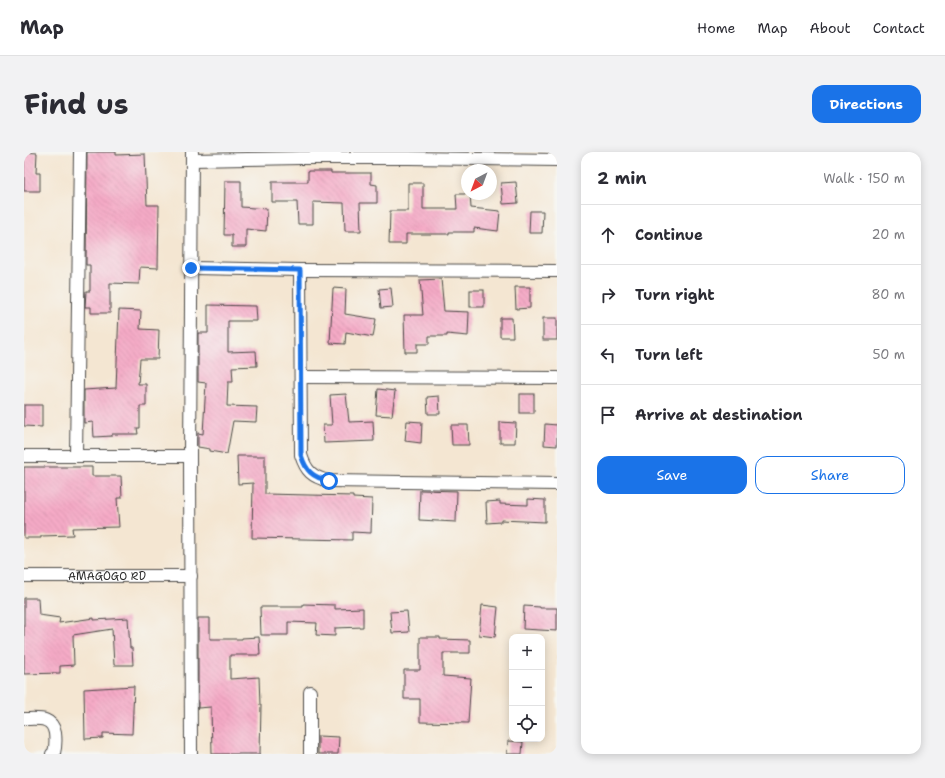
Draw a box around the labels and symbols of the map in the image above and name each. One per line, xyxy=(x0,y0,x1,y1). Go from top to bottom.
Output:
north arrow xyxy=(461,164,497,200)
route end xyxy=(182,259,200,277)
route start xyxy=(320,472,338,490)
street label: AMAGOGO RD xyxy=(68,569,146,584)

